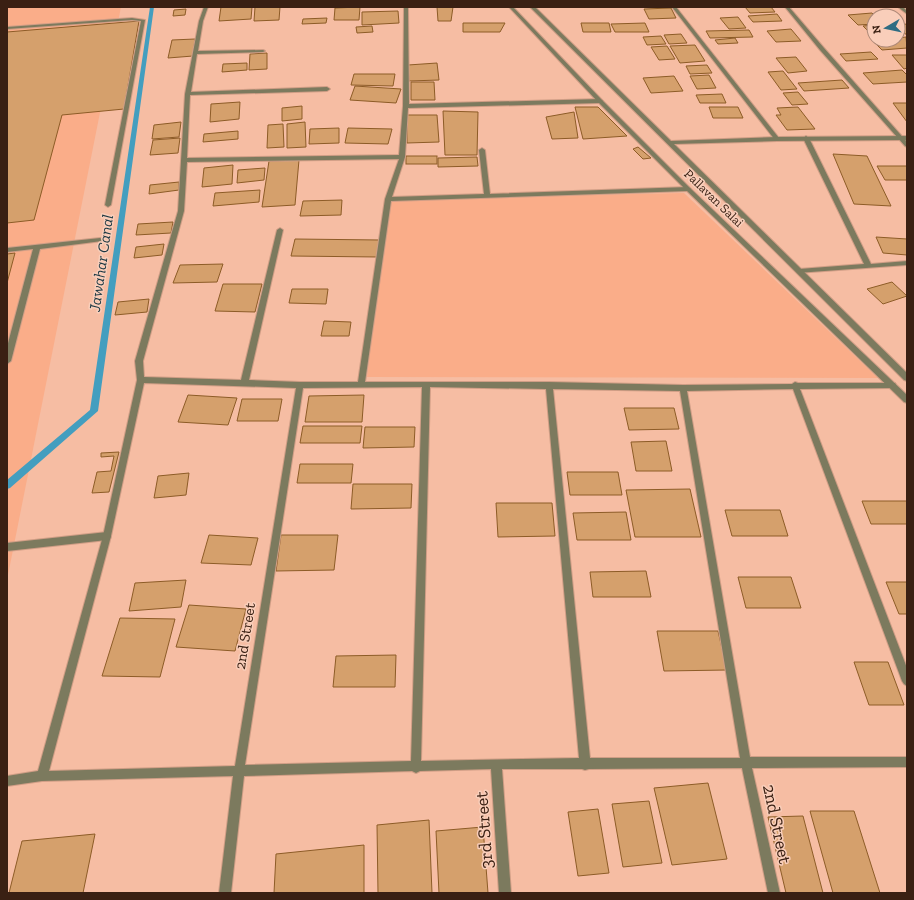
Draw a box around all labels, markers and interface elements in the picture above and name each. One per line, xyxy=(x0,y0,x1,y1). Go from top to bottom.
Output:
north arrow xyxy=(866,8,906,48)
text: N xyxy=(869,24,884,35)
street label: Pallavan Salai xyxy=(681,166,747,230)
water label: Jawahar Canal xyxy=(85,213,117,314)
street label: 2nd Street xyxy=(231,601,259,671)
street label: 2nd Street xyxy=(758,782,796,866)
street label: 3rd Street xyxy=(470,790,498,870)

